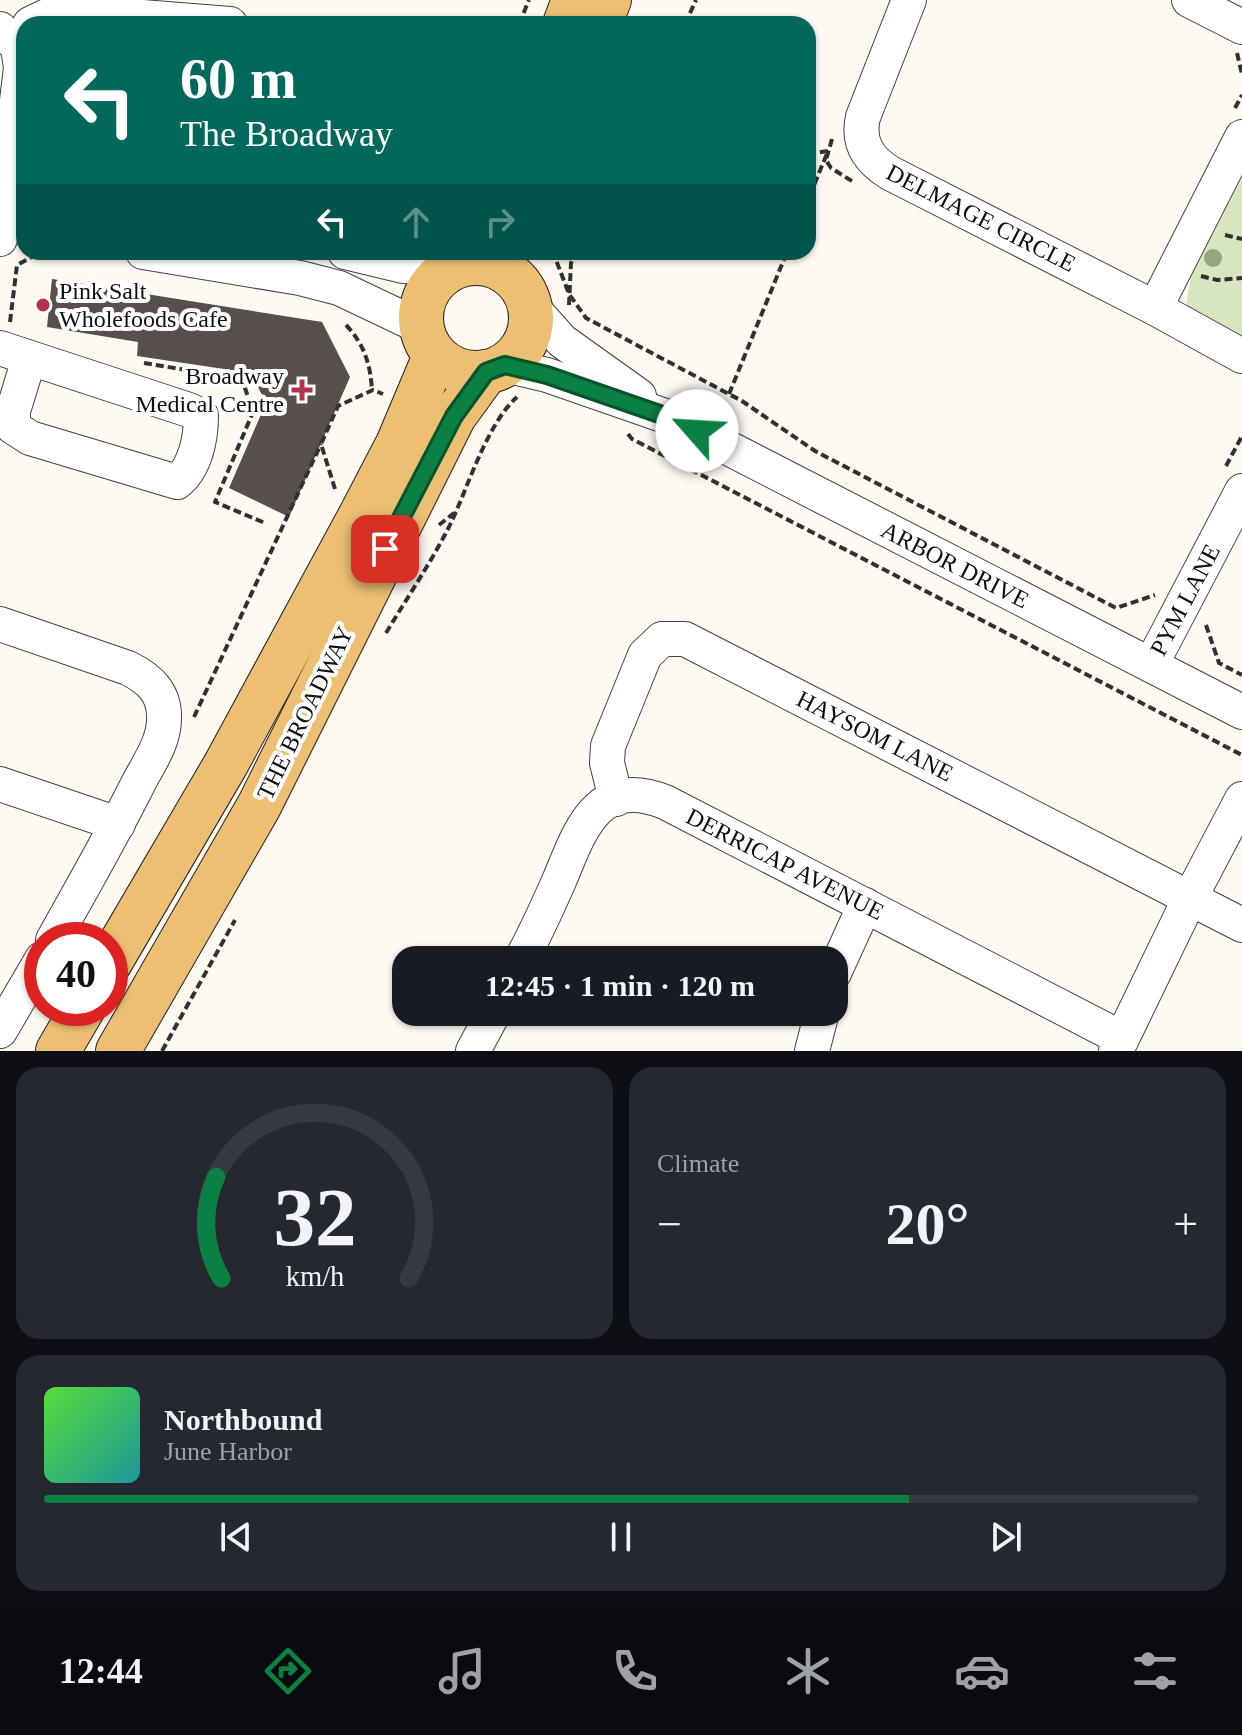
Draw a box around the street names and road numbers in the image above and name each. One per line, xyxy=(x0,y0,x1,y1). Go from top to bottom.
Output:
street label: DELMAGE CIRCLE xyxy=(882,159,1080,277)
street label: ARBOR DRIVE xyxy=(877,517,1033,613)
street label: PYM LANE xyxy=(1145,540,1225,660)
street label: THE BROADWAY xyxy=(252,622,358,804)
street label: HAYSOM LANE xyxy=(793,685,957,787)
street label: DERRICAP AVENUE xyxy=(682,803,888,925)

